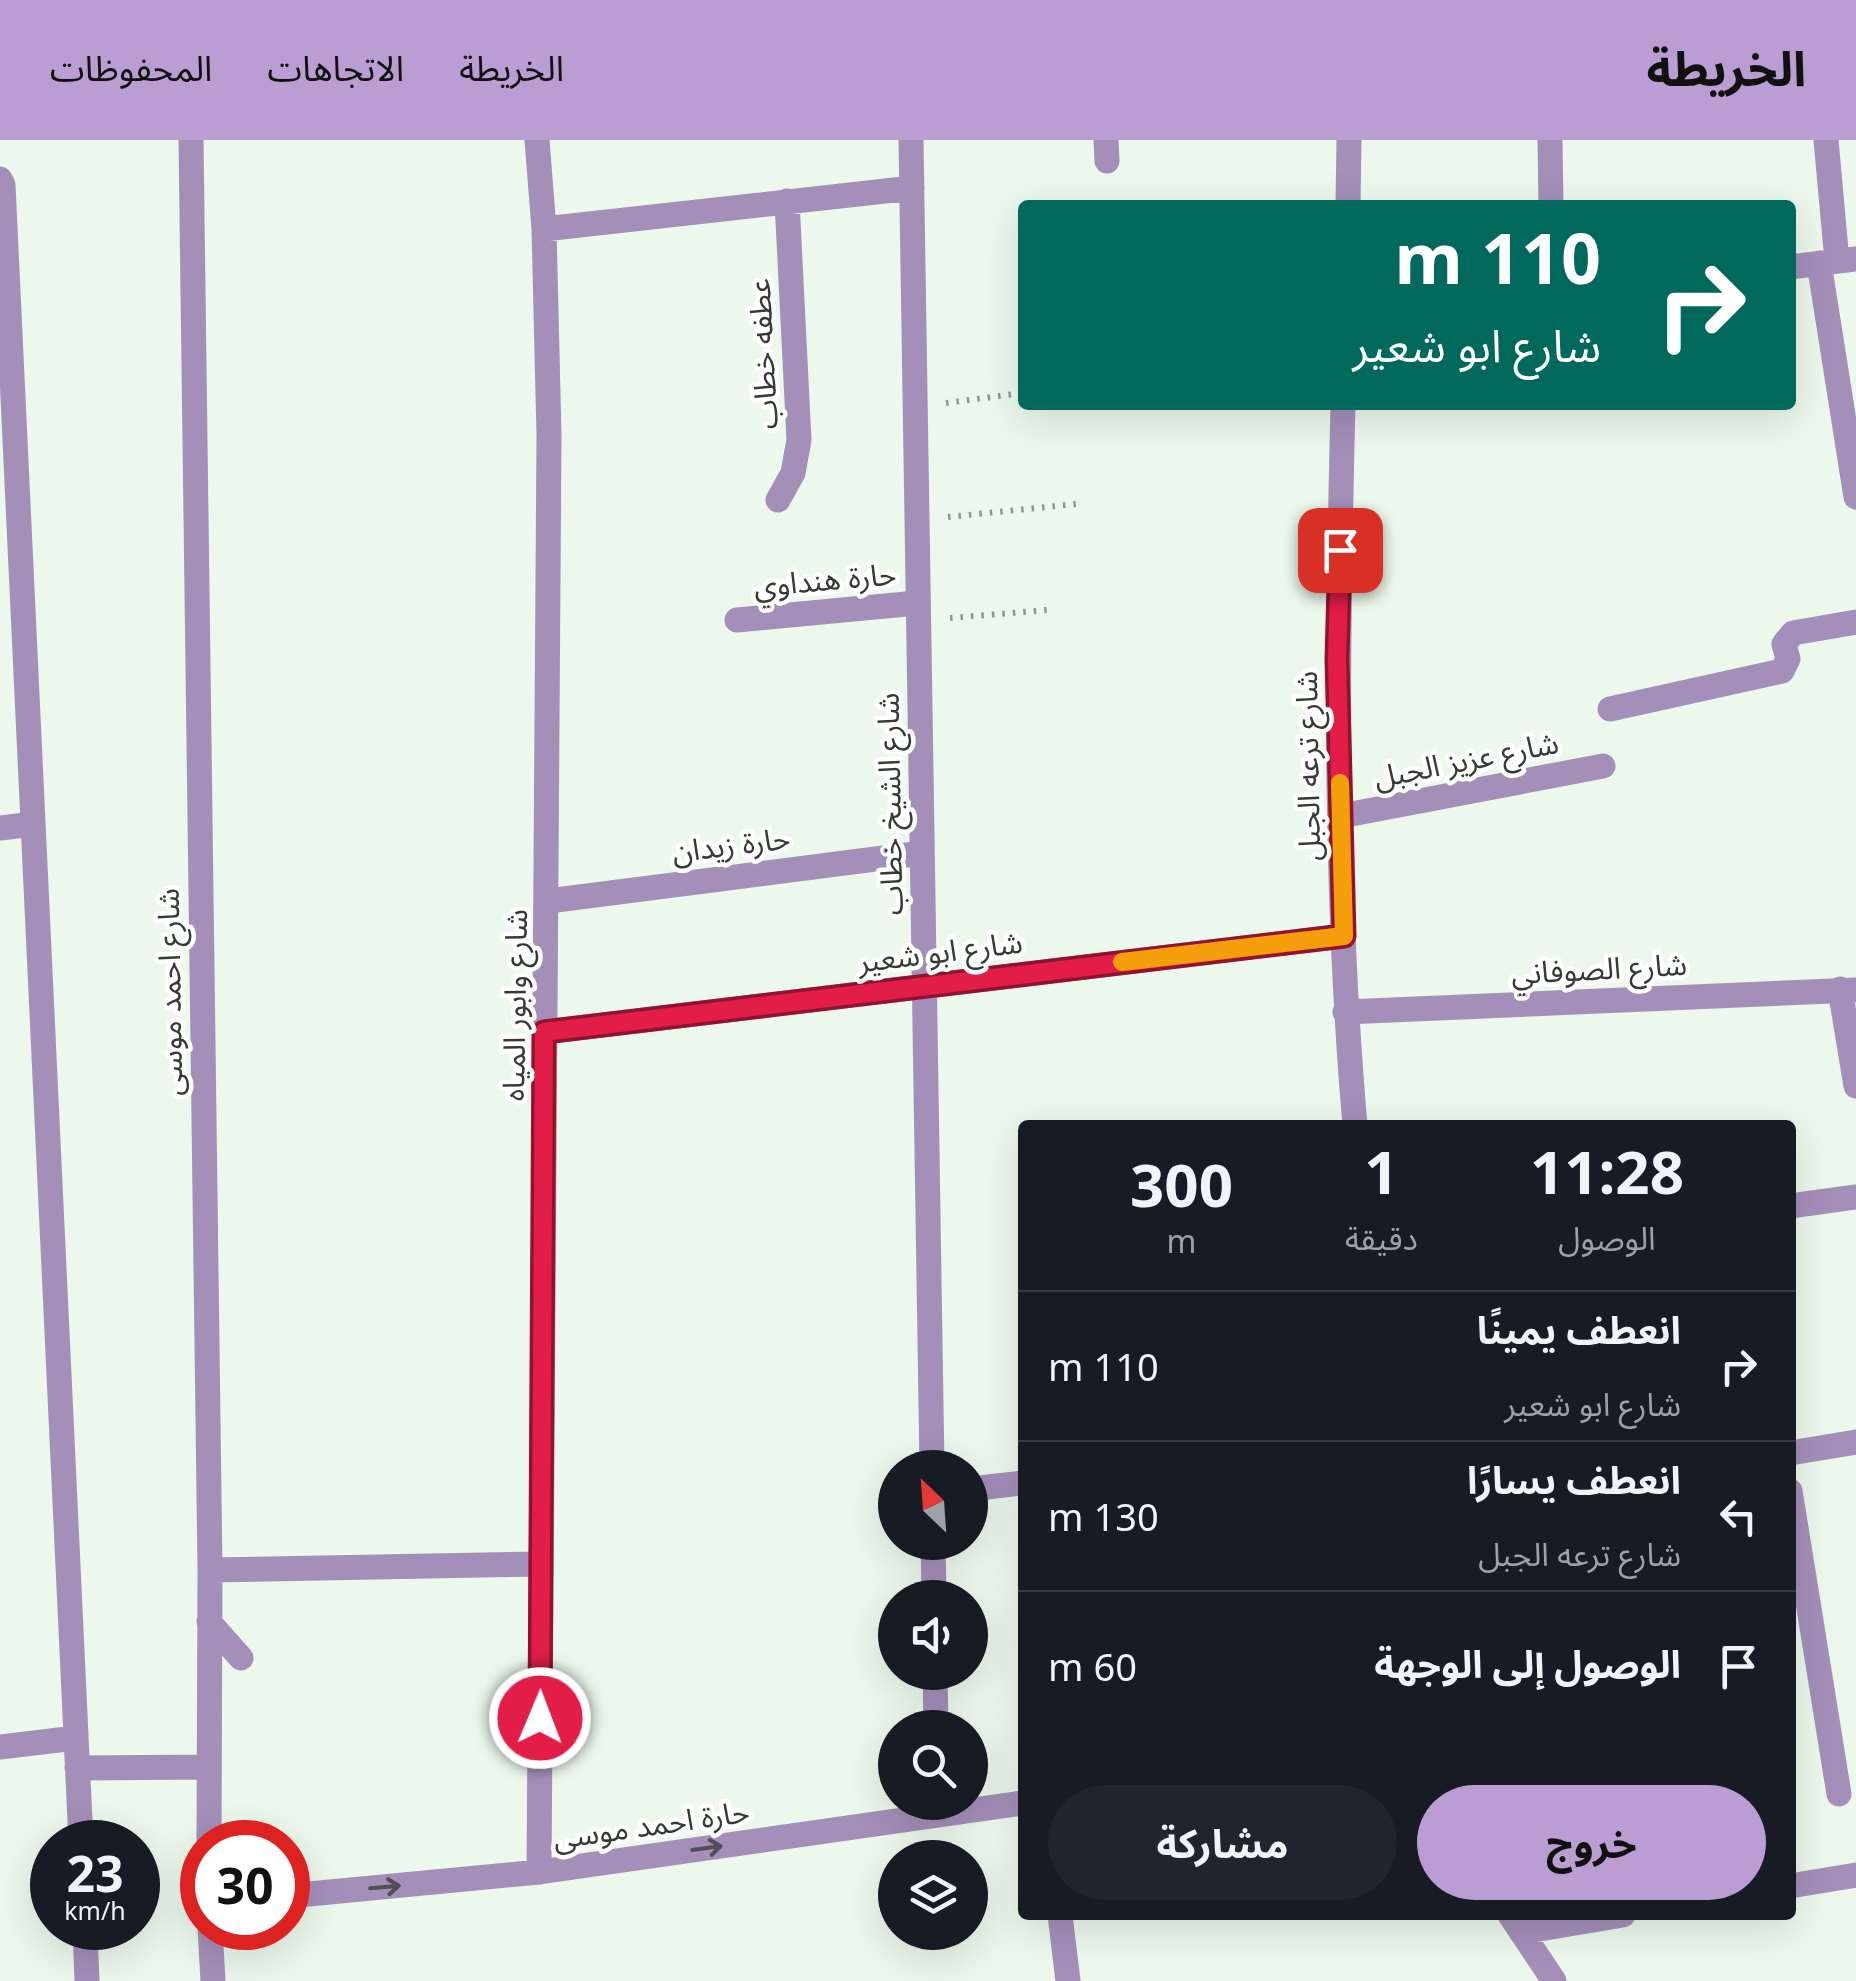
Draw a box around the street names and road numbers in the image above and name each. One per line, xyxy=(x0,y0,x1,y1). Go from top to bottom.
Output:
street label: عطفه خطاب xyxy=(738,277,786,431)
street label: حارة هنداوي xyxy=(752,552,898,610)
street label: شارع ترعه الجبل xyxy=(1285,671,1332,861)
street label: شارع الشيخ خطاب xyxy=(867,692,914,916)
street label: شارع عزيز الجبل xyxy=(1370,721,1562,800)
street label: حارة زيدان xyxy=(669,816,793,872)
street label: شارع احمد موسى xyxy=(147,888,194,1096)
street label: شارع وابور المياه xyxy=(492,909,539,1102)
street label: شارع ابو شعير xyxy=(854,921,1025,985)
street label: شارع الصوفاني xyxy=(1510,943,1688,997)
street label: حارة احمد موسى xyxy=(550,1790,752,1858)

